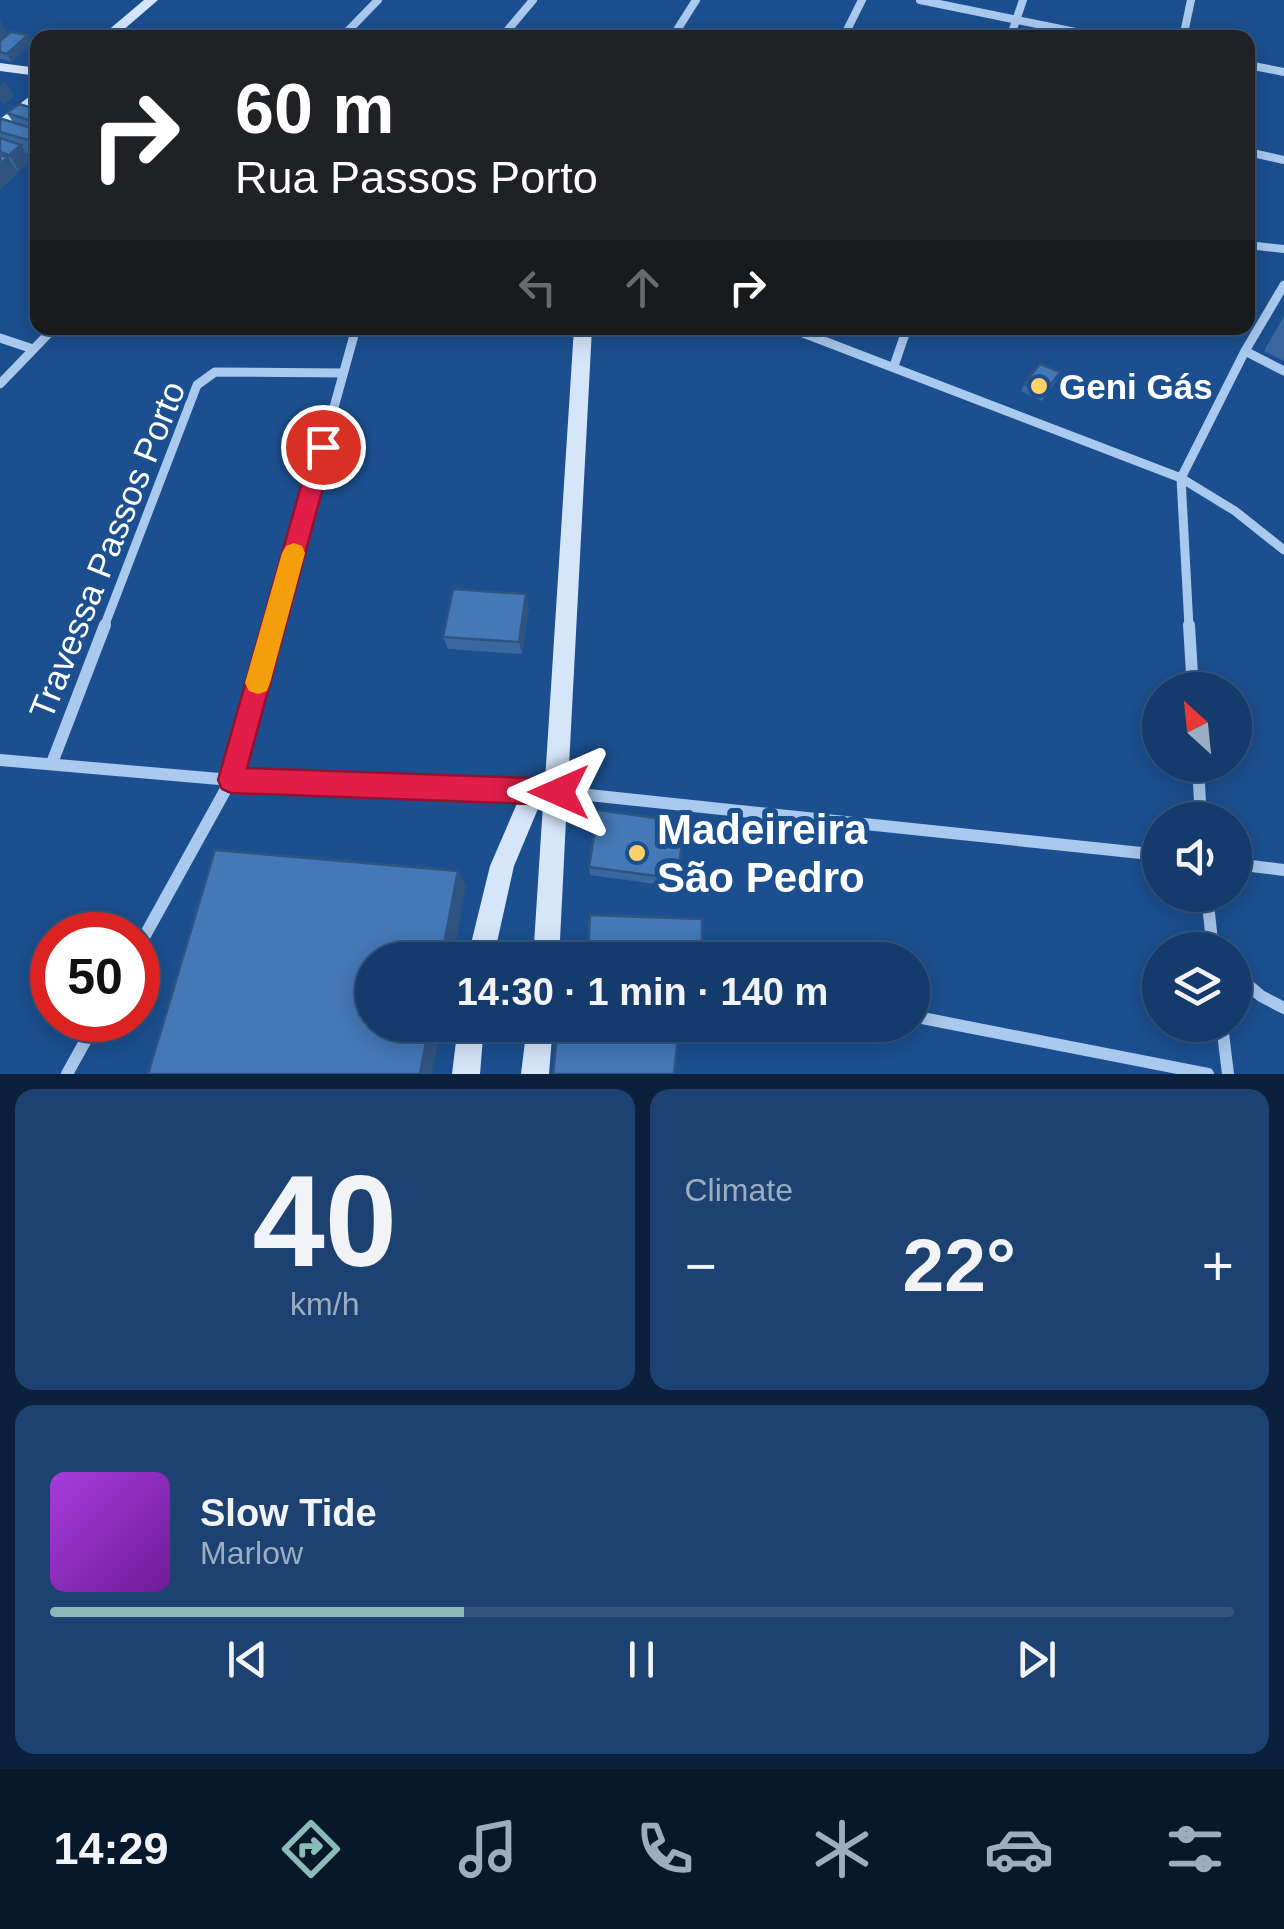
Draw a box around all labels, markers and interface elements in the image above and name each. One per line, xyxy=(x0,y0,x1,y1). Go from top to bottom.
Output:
icon: right xyxy=(70,70,200,200)
text: 60 m xyxy=(235,70,395,148)
text: Rua Passos Porto xyxy=(235,152,598,203)
icon: left xyxy=(510,260,565,315)
icon: ahead xyxy=(615,260,670,315)
icon: right xyxy=(720,260,775,315)
place label: Geni Gás xyxy=(1059,367,1213,406)
marker: Geni Gás xyxy=(1028,375,1050,397)
street label: Travessa Passos Porto xyxy=(21,376,193,724)
pin xyxy=(281,405,366,490)
icon: arrive xyxy=(296,420,351,475)
north arrow xyxy=(1142,672,1252,782)
map controls xyxy=(1142,672,1252,1042)
position arrow xyxy=(507,740,611,844)
button: sound xyxy=(1142,802,1252,912)
place label: Madeireira São Pedro xyxy=(657,806,868,901)
marker: Madeireira São Pedro xyxy=(626,842,648,864)
speed limit sign: 50 xyxy=(30,912,160,1042)
button: layers xyxy=(1142,932,1252,1042)
text: 14:30 · 1 min · 140 m xyxy=(457,971,828,1013)
text: 40 xyxy=(252,1148,397,1294)
text: Climate xyxy=(685,1172,793,1208)
text: 22° xyxy=(903,1223,1016,1307)
text: − xyxy=(685,1235,717,1297)
text: + xyxy=(1202,1235,1234,1297)
text: km/h xyxy=(290,1286,359,1322)
text: Slow Tide xyxy=(200,1492,377,1534)
text: Marlow xyxy=(200,1535,303,1571)
icon: previous xyxy=(220,1632,275,1687)
icon: pause xyxy=(614,1632,669,1687)
icon: next xyxy=(1009,1632,1064,1687)
icon: directions xyxy=(276,1814,346,1884)
icon: music xyxy=(453,1814,523,1884)
icon: phone xyxy=(630,1814,700,1884)
icon: climate xyxy=(807,1814,877,1884)
icon: car xyxy=(984,1814,1054,1884)
icon: filters xyxy=(1160,1814,1230,1884)
text: 14:29 xyxy=(53,1823,169,1874)

